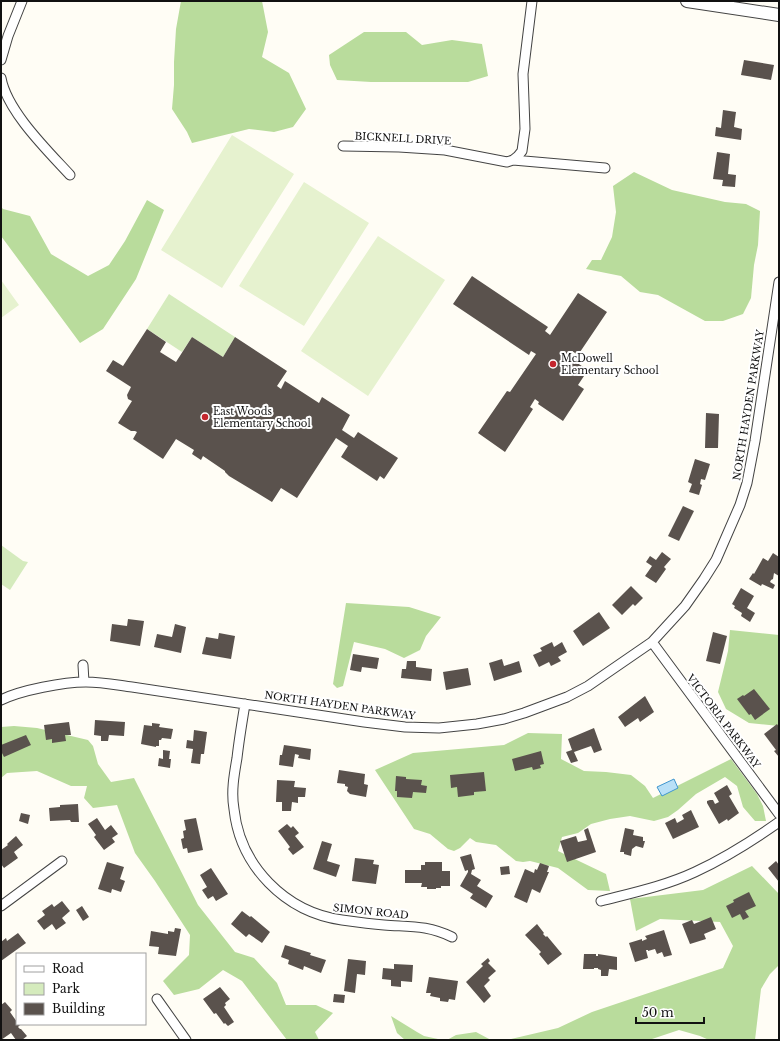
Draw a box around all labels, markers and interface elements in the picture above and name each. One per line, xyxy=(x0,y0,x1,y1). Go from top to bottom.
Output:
street label: BICKNELL DRIVE xyxy=(354,129,452,148)
street label: NORTH HAYDEN PARKWAY xyxy=(730,328,767,481)
place label: McDowell Elementary School xyxy=(561,352,659,377)
marker: McDowell Elementary School xyxy=(548,359,558,369)
place label: East Woods Elementary School xyxy=(213,405,311,430)
marker: East Woods Elementary School xyxy=(200,412,210,422)
street label: VICTORIA PARKWAY xyxy=(683,671,764,771)
street label: NORTH HAYDEN PARKWAY xyxy=(263,688,417,723)
street label: SIMON ROAD xyxy=(332,901,410,922)
legend xyxy=(16,953,146,1025)
text: Road xyxy=(52,961,84,976)
text: Park xyxy=(52,981,80,996)
scale bar xyxy=(636,999,704,1025)
text: Building xyxy=(52,1001,106,1016)
text: 50 m xyxy=(642,1005,674,1020)

